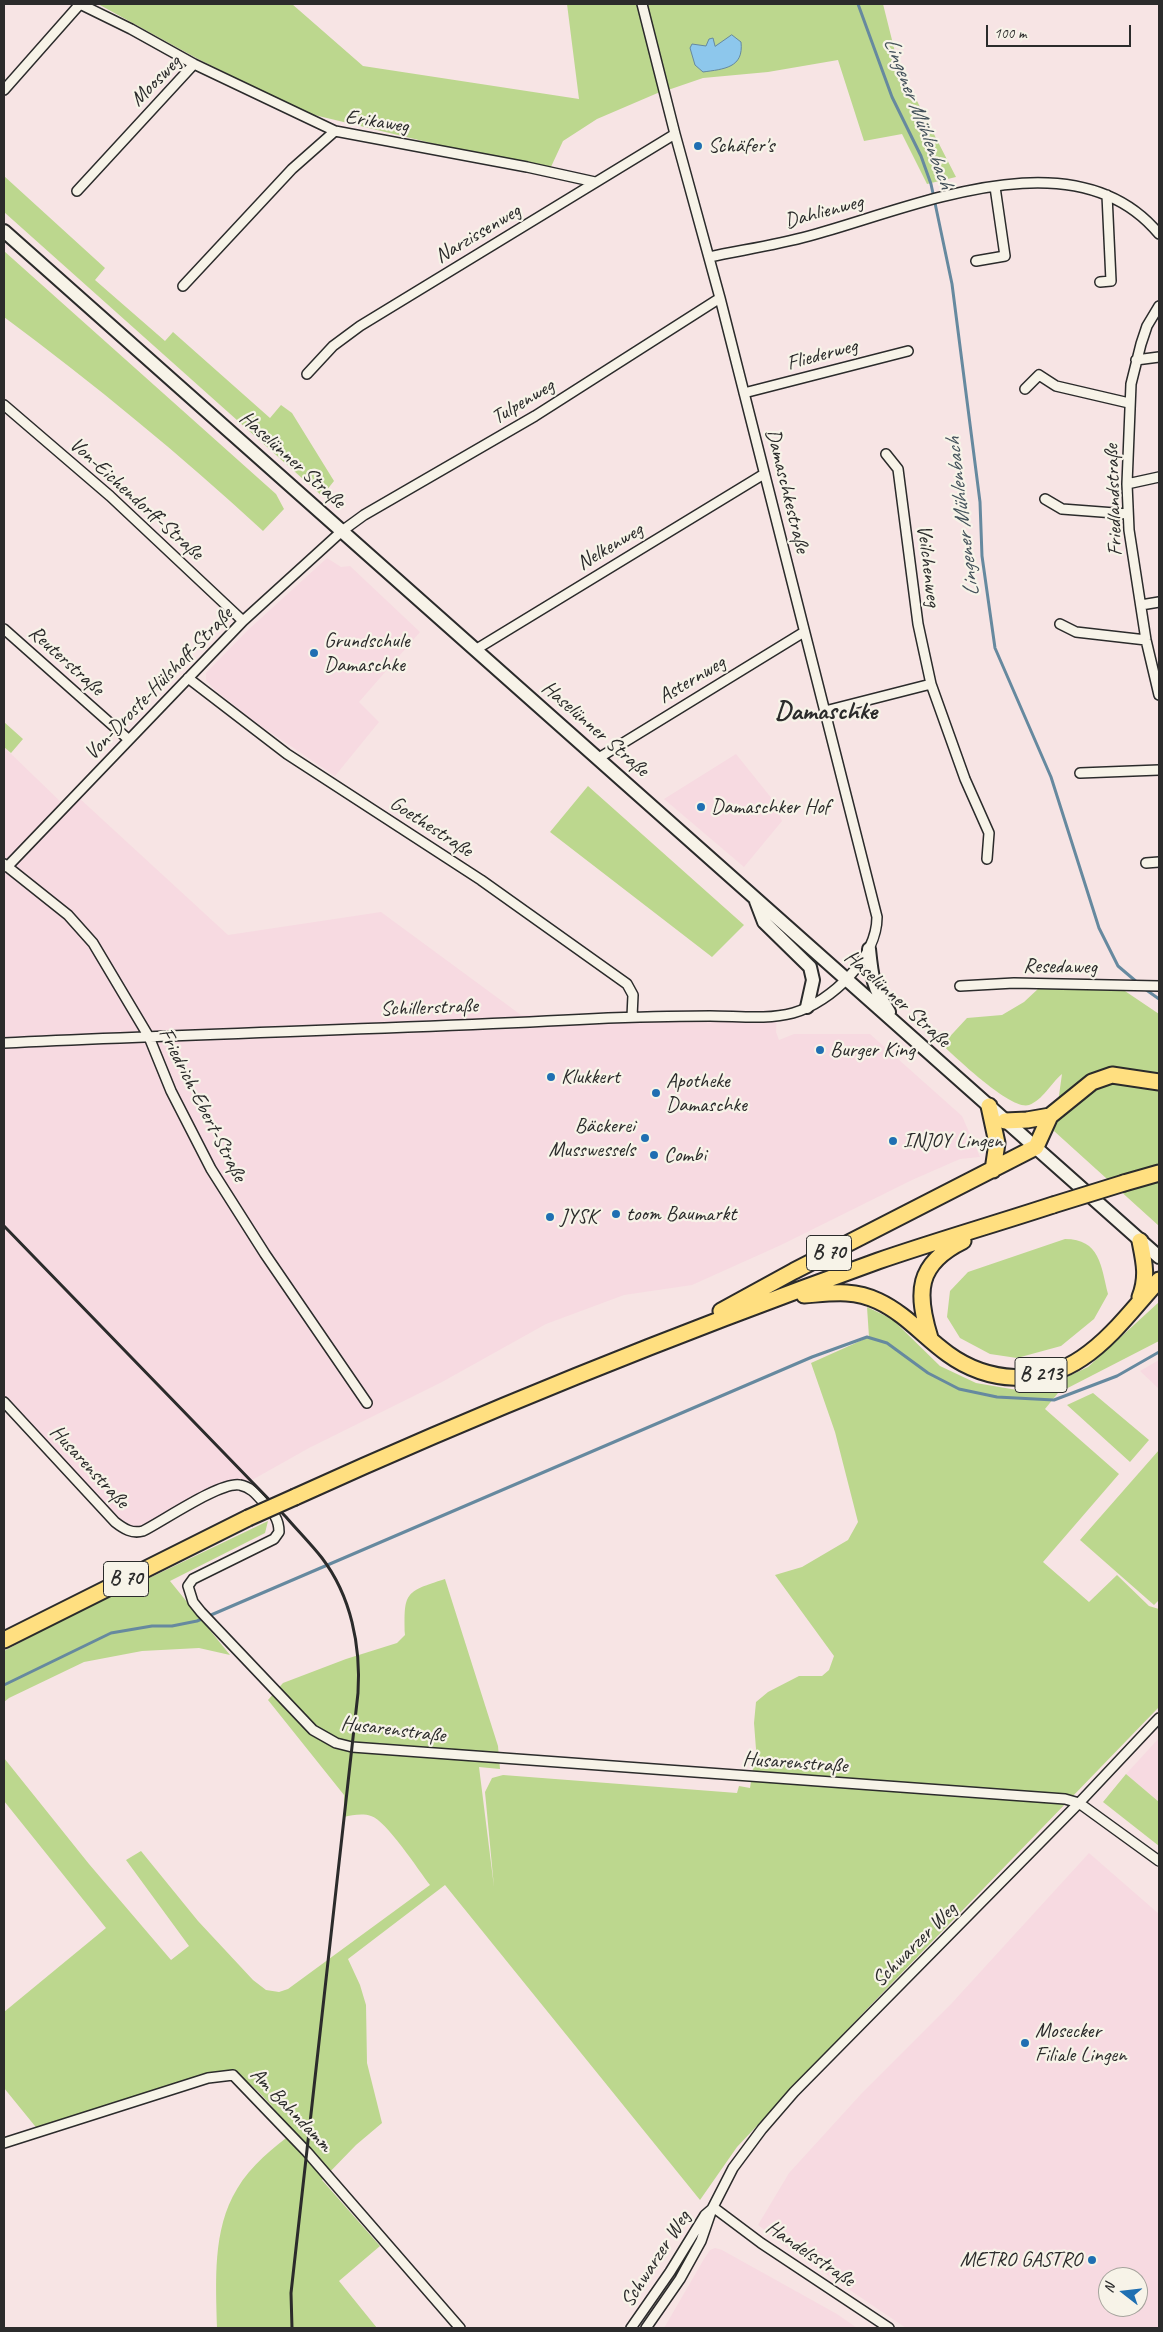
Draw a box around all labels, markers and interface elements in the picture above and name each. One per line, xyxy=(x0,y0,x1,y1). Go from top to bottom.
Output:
scale bar xyxy=(988,15,1133,47)
text: 100 m xyxy=(994,24,1026,43)
water label: Lingener Mühlenbach xyxy=(877,34,959,192)
street label: Moosweg xyxy=(125,50,187,112)
street label: Erikaweg xyxy=(343,105,411,139)
place label: Schäfer's xyxy=(708,133,774,159)
marker: Schäfer's xyxy=(692,140,704,152)
street label: Dahlienweg xyxy=(782,189,866,235)
street label: Narzissenweg xyxy=(431,199,525,269)
street label: Fliederweg xyxy=(784,334,860,376)
street label: Tulpenweg xyxy=(487,374,559,430)
street label: Haselünner Straße xyxy=(234,406,350,514)
street label: Damaschkestraße xyxy=(759,426,815,556)
street label: Von-Eichendorff-Straße xyxy=(64,432,208,566)
water label: Lingener Mühlenbach xyxy=(940,436,986,598)
street label: Friedlandstraße xyxy=(1099,444,1129,556)
street label: Nelkenweg xyxy=(572,518,648,576)
street label: Veilchenweg xyxy=(910,524,946,608)
street label: Von-Droste-Hülshoff-Straße xyxy=(80,602,238,766)
street label: Reuterstraße xyxy=(23,621,109,701)
place label: Grundschule Damaschke xyxy=(324,628,409,678)
marker: Grundschule Damaschke xyxy=(308,647,320,659)
street label: Asternweg xyxy=(654,650,730,710)
street label: Haselünner Straße xyxy=(536,675,654,783)
district label: Damaschke xyxy=(775,696,877,728)
street label: Goethestraße xyxy=(385,791,477,863)
place label: Damaschker Hof xyxy=(711,794,830,820)
marker: Damaschker Hof xyxy=(695,801,707,813)
street label: Haselünner Straße xyxy=(839,945,955,1053)
street label: Resedaweg xyxy=(1023,954,1097,980)
street label: Schillerstraße xyxy=(380,994,478,1022)
street label: Friedrich-Ebert-Straße xyxy=(152,1024,252,1186)
place label: Burger King xyxy=(830,1037,915,1063)
marker: Burger King xyxy=(814,1044,826,1056)
place label: Klukkert xyxy=(561,1064,620,1090)
place label: Apotheke Damaschke xyxy=(666,1068,747,1118)
marker: Klukkert xyxy=(545,1071,557,1083)
marker: Apotheke Damaschke xyxy=(650,1087,662,1099)
place label: Bäckerei Musswessels xyxy=(548,1113,635,1163)
place label: INJOY Lingen xyxy=(903,1128,1002,1154)
marker: Bäckerei Musswessels xyxy=(639,1132,651,1144)
marker: INJOY Lingen xyxy=(887,1135,899,1147)
place label: Combi xyxy=(664,1142,706,1168)
marker: Combi xyxy=(648,1149,660,1161)
place label: toom Baumarkt xyxy=(626,1201,736,1227)
place label: JYSK xyxy=(560,1204,597,1230)
marker: toom Baumarkt xyxy=(610,1208,622,1220)
marker: JYSK xyxy=(544,1211,556,1223)
road number: B 70 xyxy=(806,1236,852,1270)
road number: B 213 xyxy=(1015,1358,1067,1392)
street label: Husarenstraße xyxy=(44,1420,134,1514)
road number: B 70 xyxy=(104,1562,148,1596)
street label: Husarenstraße xyxy=(339,1711,447,1749)
street label: Husarenstraße xyxy=(742,1747,848,1779)
street label: Schwarzer Weg xyxy=(867,1897,963,1993)
place label: Mosecker Filiale Lingen xyxy=(1035,2018,1126,2068)
marker: Mosecker Filiale Lingen xyxy=(1019,2037,1031,2049)
street label: Am Bahndamm xyxy=(244,2062,338,2158)
street label: Schwarzer Weg xyxy=(615,2206,697,2312)
street label: Handelsstraße xyxy=(761,2215,859,2293)
place label: METRO GASTRO xyxy=(960,2247,1082,2273)
marker: METRO GASTRO xyxy=(1086,2254,1098,2266)
north arrow xyxy=(1098,2267,1148,2317)
text: N xyxy=(1100,2282,1118,2295)

